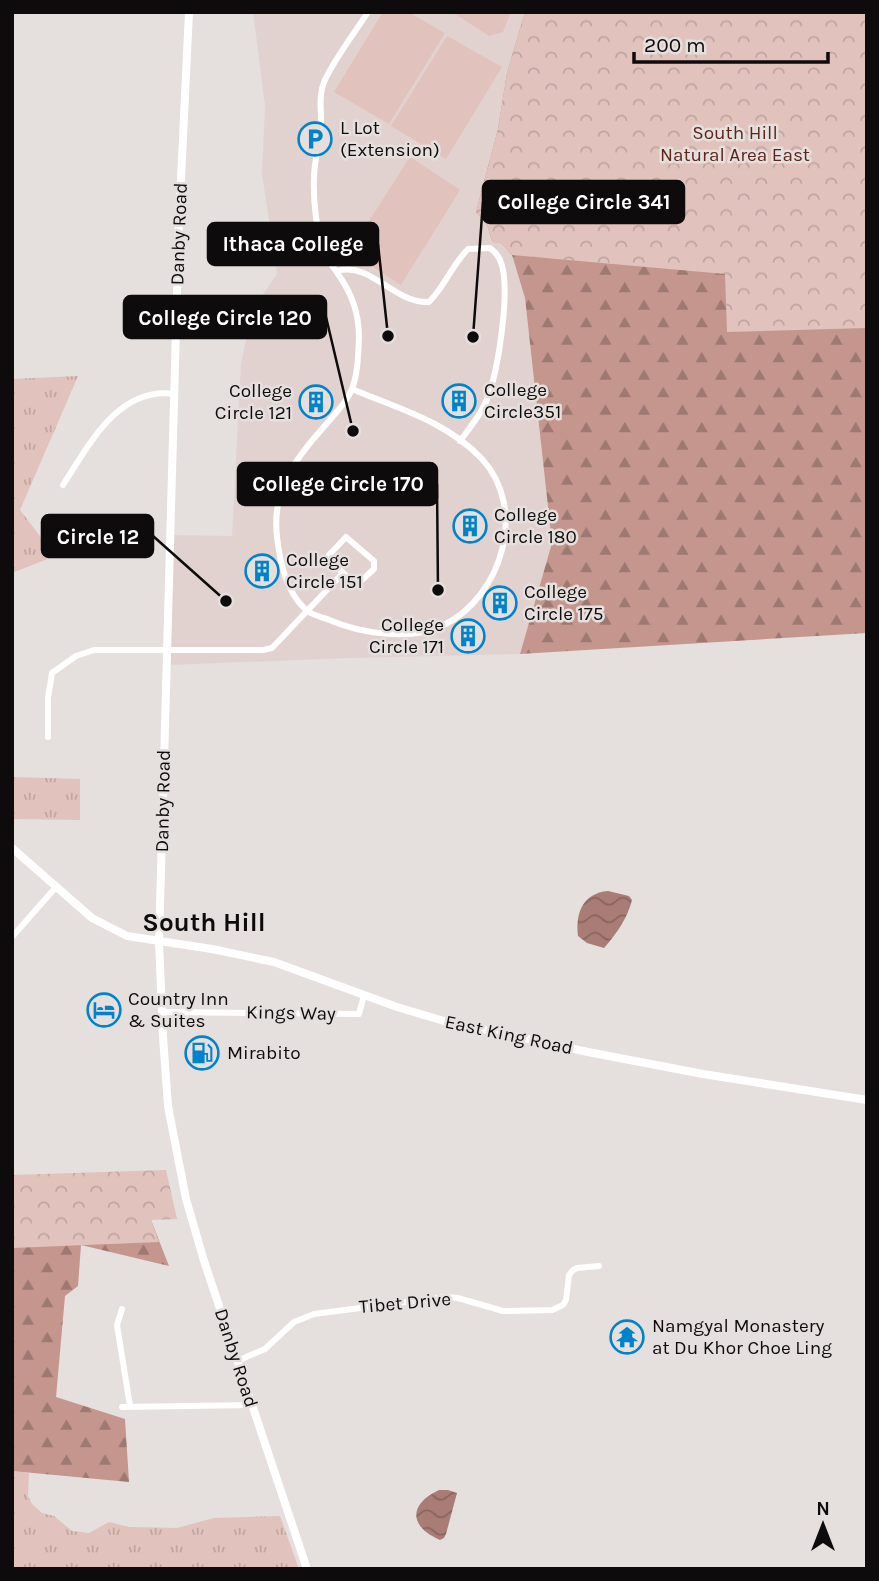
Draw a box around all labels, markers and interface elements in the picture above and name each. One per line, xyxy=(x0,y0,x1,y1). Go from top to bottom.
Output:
scale bar xyxy=(634,21,828,65)
text: 200 m xyxy=(644,33,706,57)
place label: L Lot (Extension) xyxy=(340,117,440,161)
parking icon: L Lot (Extension) xyxy=(296,120,334,158)
park label: South Hill Natural Area East xyxy=(660,122,810,166)
callout: College Circle 341 xyxy=(483,181,684,223)
street label: Danby Road xyxy=(166,182,192,286)
text: College Circle 341 xyxy=(497,190,671,214)
callout: Ithaca College xyxy=(208,223,378,265)
text: Ithaca College xyxy=(222,232,364,256)
callout: College Circle 120 xyxy=(124,296,326,338)
text: College Circle 120 xyxy=(138,306,312,330)
place label: College Circle351 xyxy=(484,379,561,423)
place label: College Circle 121 xyxy=(215,380,292,424)
building icon: College Circle351 xyxy=(440,382,478,420)
building icon: College Circle 121 xyxy=(297,383,335,421)
callout: College Circle 170 xyxy=(238,463,437,505)
text: College Circle 170 xyxy=(252,472,424,496)
place label: College Circle 180 xyxy=(494,504,577,548)
building icon: College Circle 180 xyxy=(451,507,489,545)
callout: Circle 12 xyxy=(42,515,153,557)
text: Circle 12 xyxy=(57,525,139,549)
place label: College Circle 151 xyxy=(286,549,363,593)
building icon: College Circle 151 xyxy=(243,552,281,590)
place label: College Circle 175 xyxy=(524,581,604,625)
building icon: College Circle 175 xyxy=(481,584,519,622)
place label: College Circle 171 xyxy=(369,614,444,658)
building icon: College Circle 171 xyxy=(449,617,487,655)
street label: Danby Road xyxy=(151,749,175,853)
district label: South Hill xyxy=(142,907,266,938)
place label: Country Inn & Suites xyxy=(128,988,229,1032)
hotel icon: Country Inn & Suites xyxy=(85,991,123,1029)
street label: Kings Way xyxy=(246,1001,336,1025)
street label: East King Road xyxy=(443,1011,575,1059)
fuel station icon: Mirabito xyxy=(183,1034,221,1072)
place label: Mirabito xyxy=(227,1042,301,1064)
street label: Tibet Drive xyxy=(358,1288,452,1318)
street label: Danby Road xyxy=(210,1306,262,1410)
place label: Namgyal Monastery at Du Khor Choe Ling xyxy=(652,1315,832,1359)
temple icon: Namgyal Monastery at Du Khor Choe Ling xyxy=(608,1318,646,1356)
north arrow xyxy=(788,1490,858,1560)
text: N xyxy=(816,1498,830,1520)

